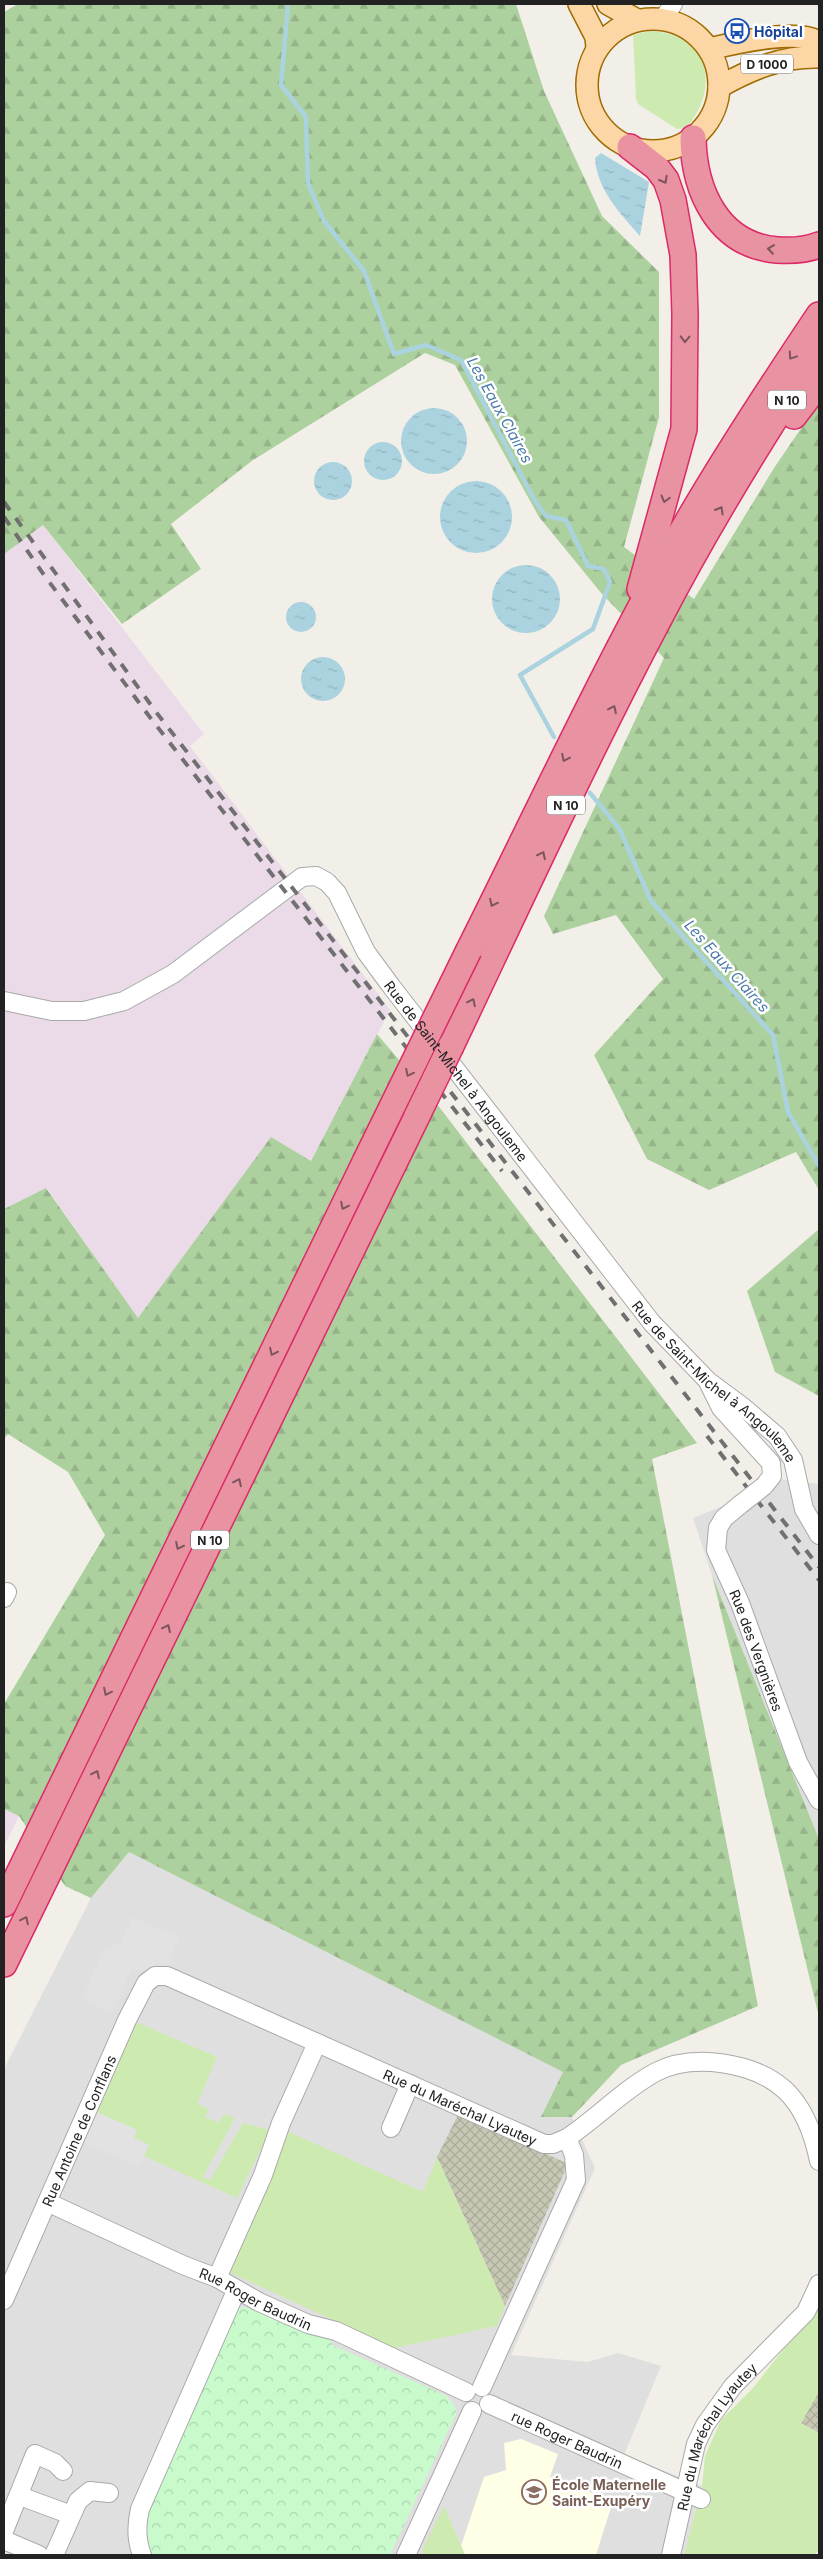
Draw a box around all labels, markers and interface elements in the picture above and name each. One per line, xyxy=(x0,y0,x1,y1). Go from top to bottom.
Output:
bus stop icon: Hôpital xyxy=(724,18,750,44)
place label: Hôpital xyxy=(754,23,803,40)
road number: D 1000 xyxy=(741,54,793,74)
one-way arrow xyxy=(658,174,668,183)
one-way arrow xyxy=(767,244,775,255)
one-way arrow xyxy=(680,336,690,344)
one-way arrow xyxy=(789,350,798,359)
water label: Les Eaux Claires xyxy=(463,354,537,466)
road number: N 10 xyxy=(768,390,806,410)
one-way arrow xyxy=(661,495,671,503)
one-way arrow xyxy=(714,506,724,515)
one-way arrow xyxy=(607,706,617,715)
one-way arrow xyxy=(561,752,571,761)
road number: N 10 xyxy=(547,796,585,814)
one-way arrow xyxy=(536,852,546,861)
one-way arrow xyxy=(489,898,499,907)
water label: Les Eaux Claires xyxy=(680,916,774,1016)
street label: Rue de Saint-Michel à Angouleme xyxy=(381,977,532,1164)
one-way arrow xyxy=(465,998,476,1007)
one-way arrow xyxy=(406,1067,416,1076)
one-way arrow xyxy=(340,1201,350,1210)
street label: Rue de Saint-Michel à Angouleme xyxy=(629,1297,800,1465)
one-way arrow xyxy=(269,1347,279,1356)
one-way arrow xyxy=(231,1478,241,1487)
road number: N 10 xyxy=(191,1530,229,1550)
one-way arrow xyxy=(175,1540,185,1549)
street label: Rue des Vergnières xyxy=(726,1586,787,1713)
one-way arrow xyxy=(161,1624,171,1633)
one-way arrow xyxy=(103,1687,114,1696)
one-way arrow xyxy=(90,1770,100,1779)
one-way arrow xyxy=(19,1916,29,1925)
street label: Rue Antoine de Conflans xyxy=(38,2052,119,2209)
street label: Rue du Maréchal Lyautey xyxy=(381,2065,540,2148)
street label: Rue Roger Baudrin xyxy=(197,2264,315,2333)
street label: Rue du Maréchal Lyautey xyxy=(673,2359,760,2512)
street label: rue Roger Baudrin xyxy=(509,2407,626,2471)
place label: École Maternelle Saint-Exupéry xyxy=(552,2475,666,2509)
school or university icon: École Maternelle Saint-Exupéry xyxy=(521,2479,547,2505)

